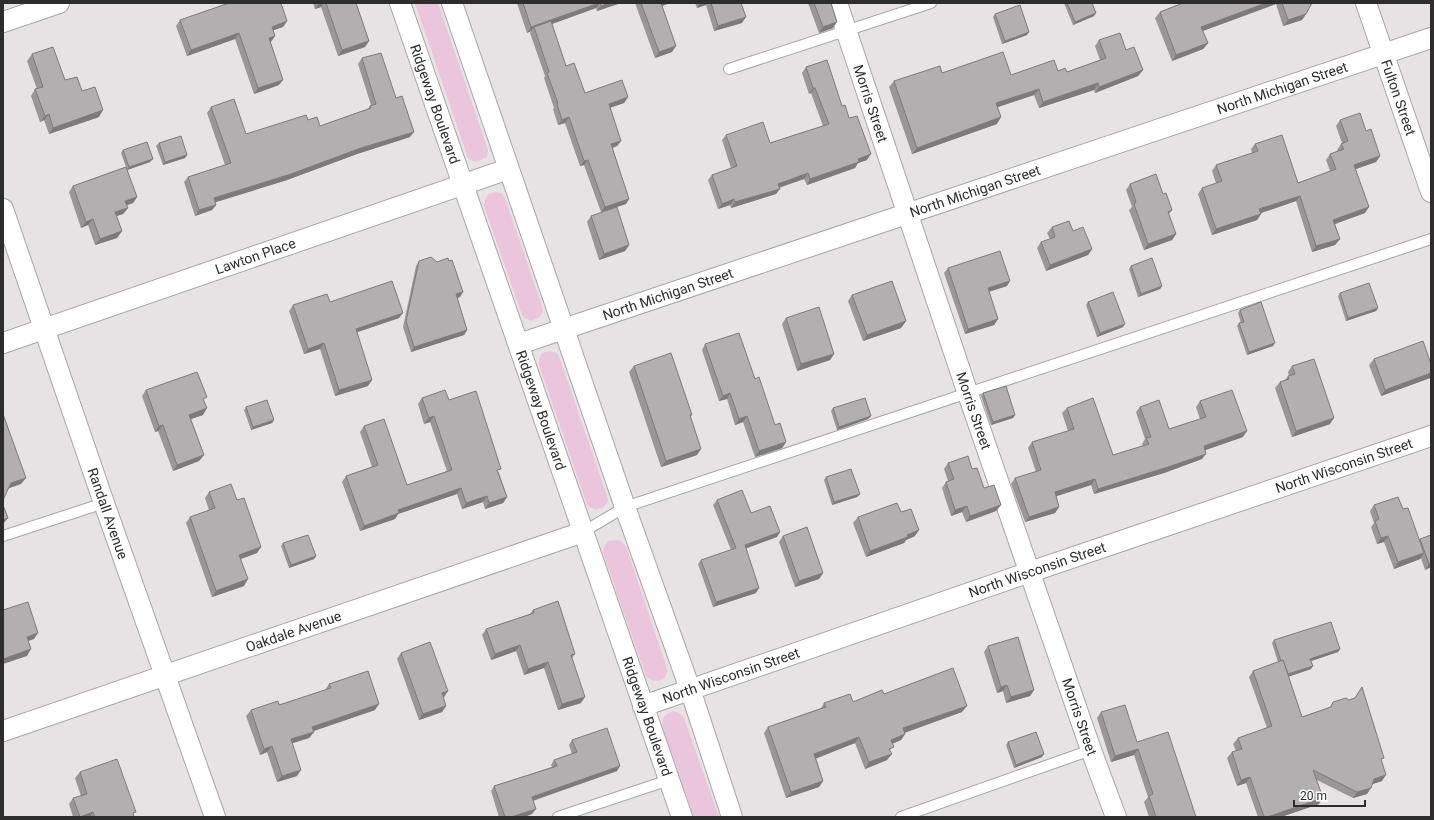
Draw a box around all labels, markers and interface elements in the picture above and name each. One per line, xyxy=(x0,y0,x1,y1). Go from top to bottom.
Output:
street label: Ridgeway Boulevard xyxy=(407,42,463,166)
street label: Fulton Street xyxy=(1378,57,1419,138)
street label: North Michigan Street xyxy=(1215,58,1350,117)
street label: Morris Street xyxy=(850,63,891,145)
street label: North Michigan Street xyxy=(908,162,1043,220)
street label: Lawton Place xyxy=(213,235,298,277)
street label: North Michigan Street xyxy=(601,265,736,323)
street label: Ridgeway Boulevard xyxy=(513,348,569,472)
street label: Morris Street xyxy=(953,370,995,452)
street label: North Wisconsin Street xyxy=(1273,435,1415,496)
street label: Randall Avenue xyxy=(85,466,131,561)
street label: North Wisconsin Street xyxy=(966,539,1108,601)
street label: Oakdale Avenue xyxy=(244,608,343,655)
street label: North Wisconsin Street xyxy=(660,644,802,707)
street label: Ridgeway Boulevard xyxy=(619,655,675,778)
street label: Morris Street xyxy=(1059,676,1101,758)
scale bar xyxy=(1294,782,1365,808)
text: 20 m xyxy=(1300,789,1327,803)

